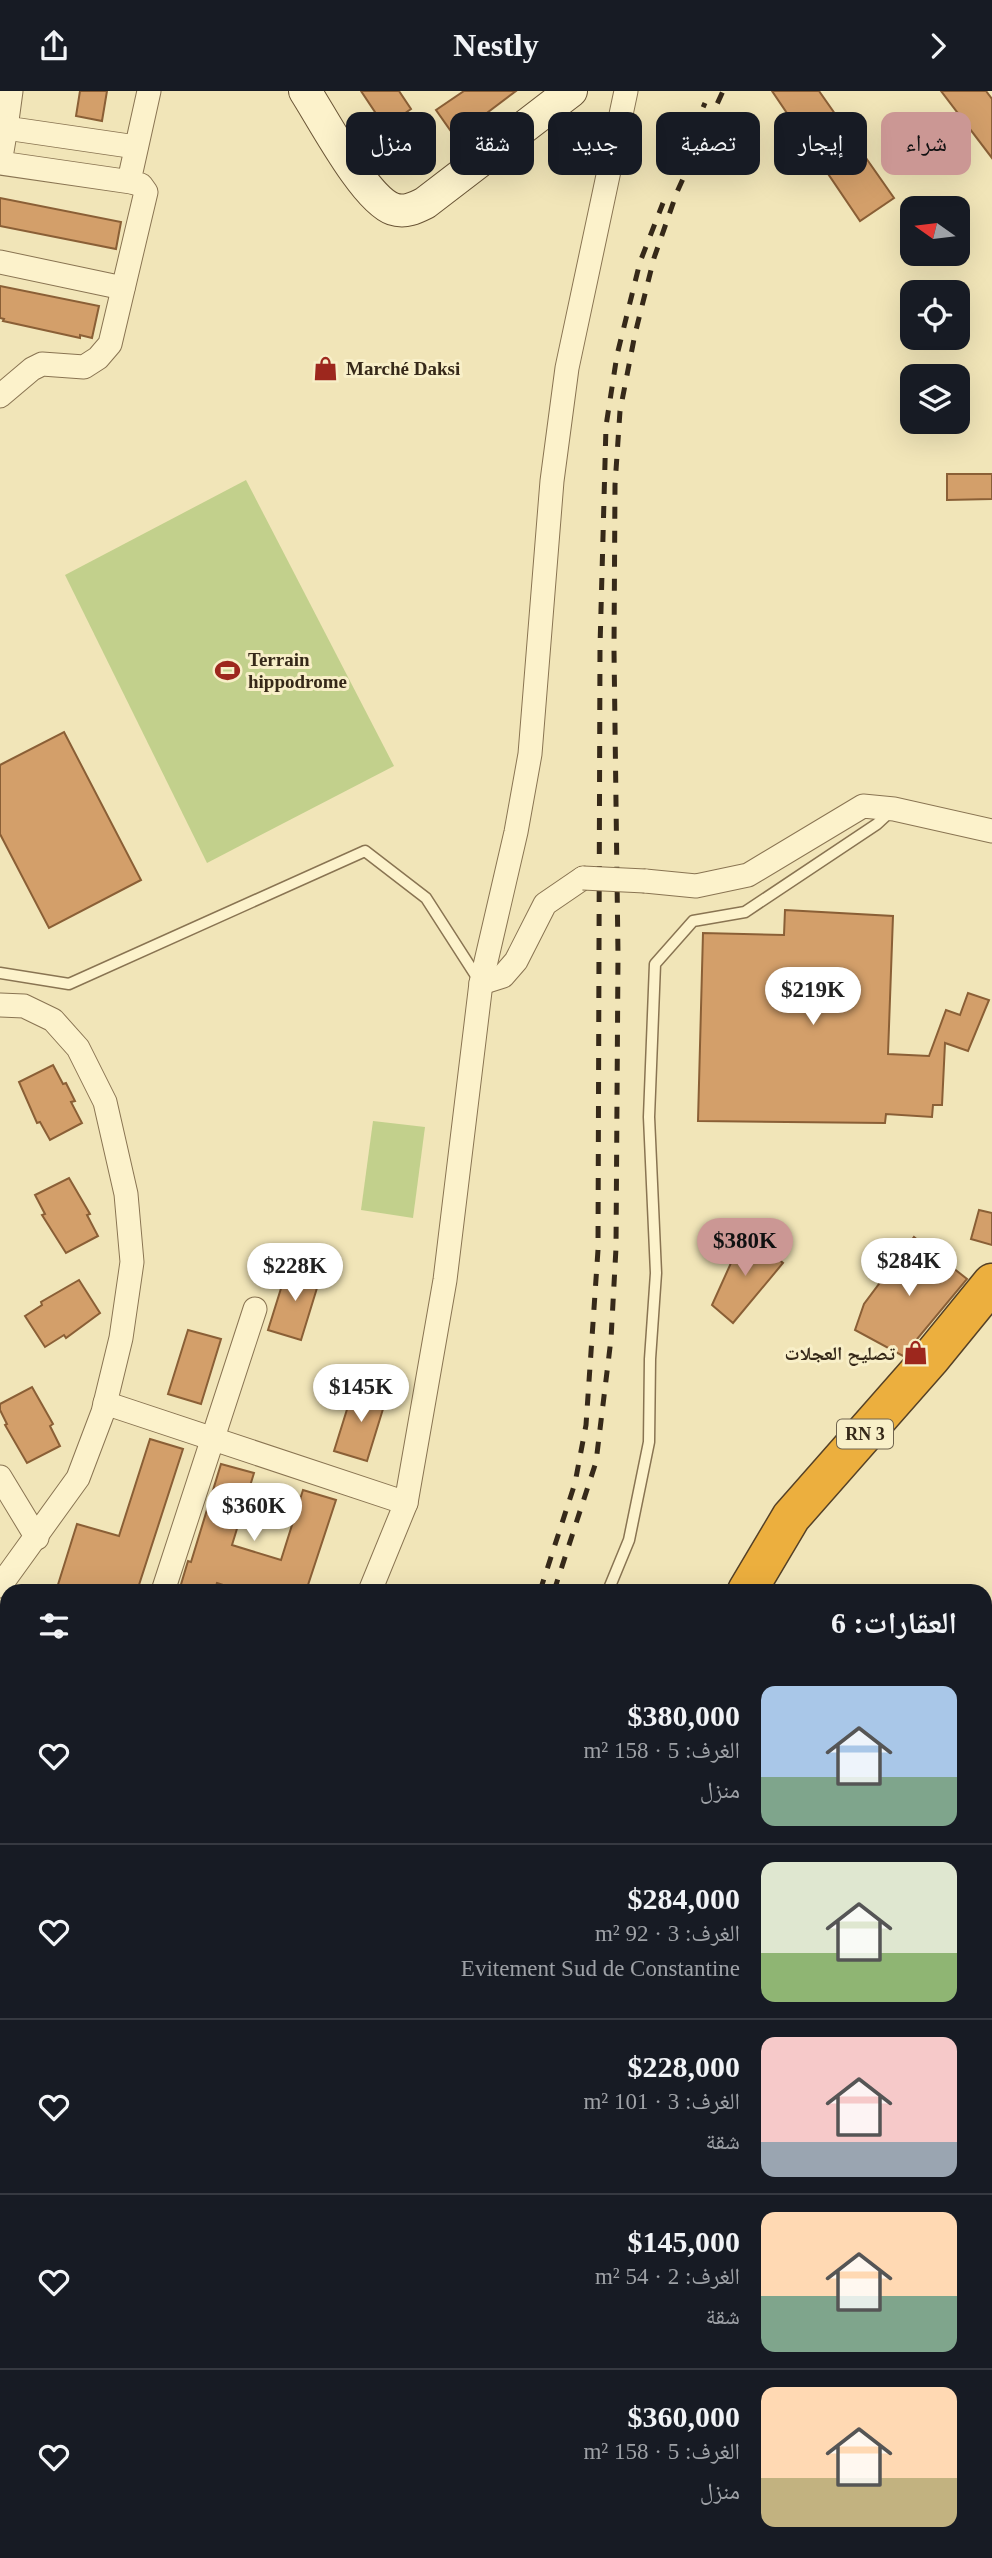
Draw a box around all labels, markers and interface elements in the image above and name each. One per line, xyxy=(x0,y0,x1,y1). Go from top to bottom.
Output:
icon: share xyxy=(35,27,73,65)
text: Nestly xyxy=(453,27,539,63)
icon: forward xyxy=(919,27,957,65)
chip: منزل xyxy=(346,112,436,175)
chip: شقة xyxy=(450,112,534,175)
chip: جديد xyxy=(548,112,642,175)
chip: تصفية xyxy=(656,112,760,175)
chip: إيجار xyxy=(774,112,867,175)
chip: شراء xyxy=(881,112,971,175)
north arrow xyxy=(900,196,970,266)
map controls xyxy=(900,196,970,434)
button: locate xyxy=(900,280,970,350)
shop icon: Marché Daksi xyxy=(312,354,340,382)
place label: Marché Daksi xyxy=(346,358,460,379)
button: layers xyxy=(900,364,970,434)
place label: Terrain hippodrome xyxy=(248,649,347,692)
sports icon: Terrain hippodrome xyxy=(214,656,242,684)
pin: $219K xyxy=(764,967,862,1027)
text: $219K xyxy=(781,977,845,1002)
pin: $380K xyxy=(696,1219,794,1278)
text: $380K xyxy=(713,1228,777,1253)
pin: $284K xyxy=(860,1239,958,1298)
pin: $228K xyxy=(246,1243,344,1303)
text: $284K xyxy=(877,1248,941,1273)
text: $228K xyxy=(263,1253,327,1278)
shop icon: تصليح العجلات xyxy=(901,1339,929,1367)
place label: تصليح العجلات xyxy=(785,1343,896,1366)
pin: $145K xyxy=(312,1365,410,1424)
text: $145K xyxy=(329,1374,393,1399)
road number: RN 3 xyxy=(837,1419,893,1449)
pin: $360K xyxy=(205,1483,303,1543)
text: $360K xyxy=(222,1493,286,1518)
text: العقارات: 6 xyxy=(831,1606,957,1639)
icon: filters xyxy=(35,1607,73,1645)
text: $380,000 xyxy=(628,1699,740,1732)
icon: home xyxy=(817,1714,901,1798)
icon: heart xyxy=(35,1737,73,1775)
text: الغرف: 5 · 158 m² xyxy=(583,1738,740,1763)
text: منزل xyxy=(700,1778,740,1803)
text: $284,000 xyxy=(628,1882,740,1915)
icon: home xyxy=(817,1890,901,1974)
icon: heart xyxy=(35,1913,73,1951)
text: الغرف: 3 · 92 m² xyxy=(595,1921,740,1946)
text: Evitement Sud de Constantine xyxy=(461,1956,740,1981)
text: $228,000 xyxy=(628,2050,740,2083)
icon: home xyxy=(817,2065,901,2149)
icon: heart xyxy=(35,2088,73,2126)
text: الغرف: 3 · 101 m² xyxy=(583,2089,740,2114)
text: شقة xyxy=(706,2129,740,2154)
text: $145,000 xyxy=(628,2225,740,2258)
icon: home xyxy=(817,2240,901,2324)
icon: heart xyxy=(35,2263,73,2301)
text: الغرف: 2 · 54 m² xyxy=(595,2264,740,2289)
text: شقة xyxy=(706,2304,740,2329)
text: $360,000 xyxy=(628,2400,740,2433)
icon: home xyxy=(817,2415,901,2499)
icon: heart xyxy=(35,2438,73,2476)
text: الغرف: 5 · 158 m² xyxy=(583,2439,740,2464)
text: منزل xyxy=(700,2479,740,2504)

